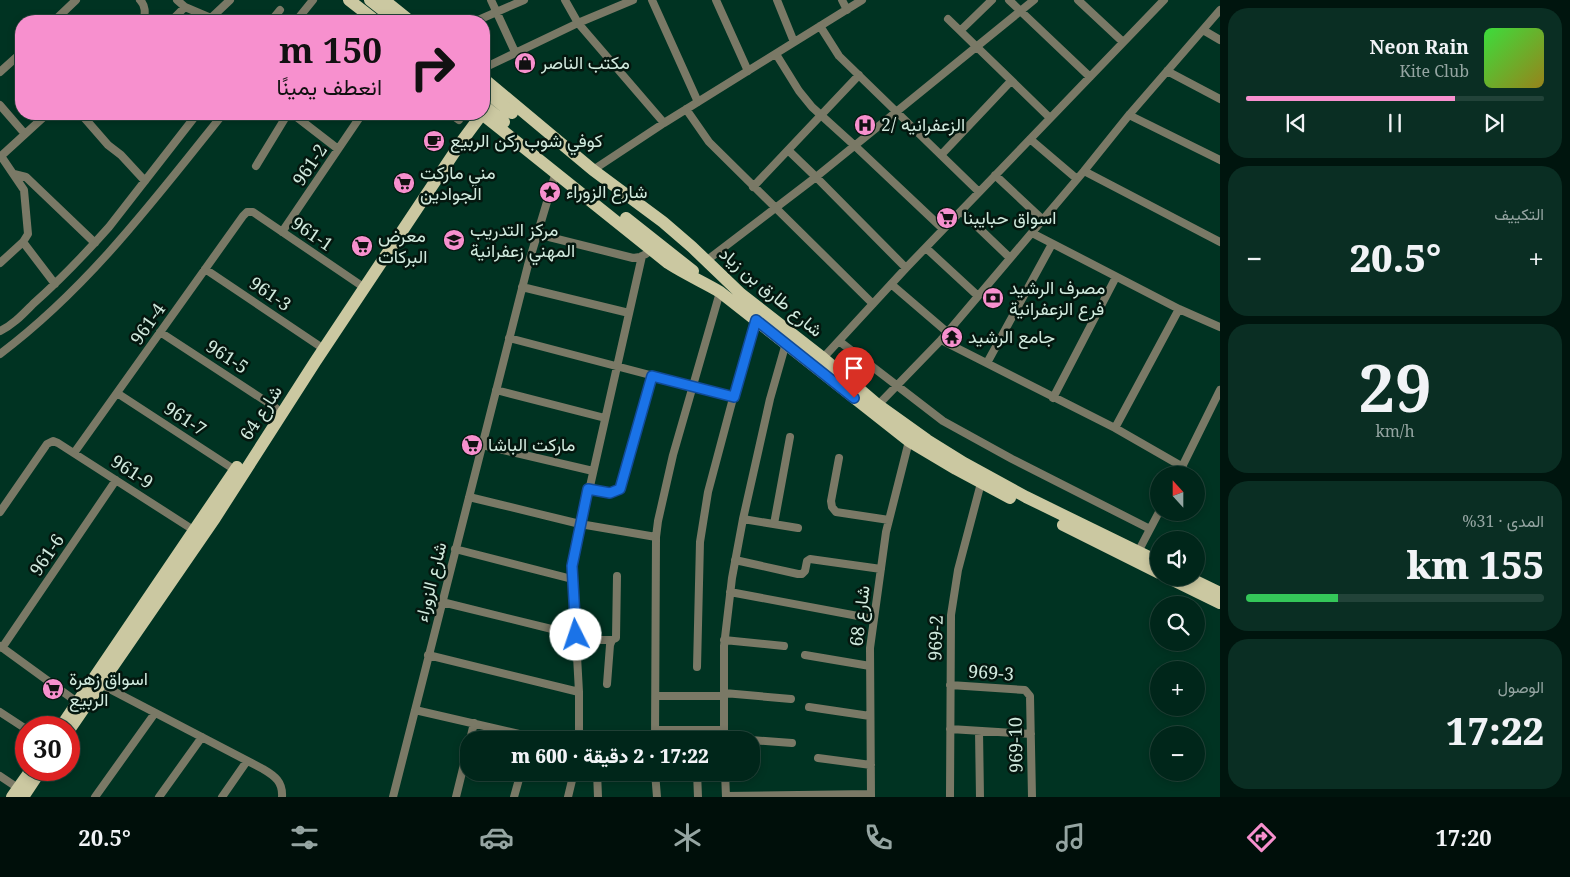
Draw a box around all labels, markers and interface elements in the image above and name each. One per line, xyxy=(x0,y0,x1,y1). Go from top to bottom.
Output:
text: 150 m xyxy=(279,26,382,73)
text: Neon Rain xyxy=(1370,34,1469,60)
icon: right xyxy=(400,35,465,100)
place label: مكتب الناصر xyxy=(540,50,630,74)
shop icon: مكتب الناصر xyxy=(513,51,537,75)
text: Kite Club xyxy=(1400,60,1469,82)
text: انعطف يمينًا xyxy=(276,71,382,101)
icon: previous xyxy=(1282,109,1310,137)
icon: pause xyxy=(1381,109,1409,137)
icon: next xyxy=(1480,109,1508,137)
place label: الزعفرانيه /2 xyxy=(881,112,965,136)
hospital icon: الزعفرانيه /2 xyxy=(853,113,877,137)
place label: كوفي شوب ركن الربيع xyxy=(450,128,603,156)
cafe icon: كوفي شوب ركن الربيع xyxy=(422,129,446,153)
street label: 961-2 xyxy=(286,139,332,190)
place label: مني ماركت الجوادين xyxy=(420,160,496,205)
supermarket icon: مني ماركت الجوادين xyxy=(392,171,416,195)
place label: شارع الزوراء xyxy=(566,179,647,204)
place icon: شارع الزوراء xyxy=(538,180,562,204)
text: التكييف xyxy=(1494,203,1544,225)
place label: اسواق حبايبنا xyxy=(963,205,1056,229)
supermarket icon: اسواق حبايبنا xyxy=(935,206,959,230)
street label: 961-1 xyxy=(287,210,338,256)
place label: مركز التدريب المهني زعفرانية xyxy=(470,217,575,266)
place label: معرض البركات xyxy=(378,223,427,268)
school or university icon: مركز التدريب المهني زعفرانية xyxy=(442,228,466,252)
text: 20.5° xyxy=(1349,231,1441,283)
supermarket icon: معرض البركات xyxy=(350,234,374,258)
text: − xyxy=(1246,239,1262,277)
text: + xyxy=(1528,239,1544,277)
street label: شارع طارق بن زياد xyxy=(714,241,828,342)
street label: 961-3 xyxy=(245,270,296,316)
place label: مصرف الرشيد فرع الزعفرانية xyxy=(1009,275,1105,321)
bank icon: مصرف الرشيد فرع الزعفرانية xyxy=(981,286,1005,310)
street label: 961-4 xyxy=(124,298,170,349)
place label: جامع الرشيد xyxy=(968,324,1055,349)
temple icon: جامع الرشيد xyxy=(940,325,964,349)
street label: 961-5 xyxy=(202,334,253,379)
text: 29 xyxy=(1358,343,1432,431)
pin xyxy=(833,347,875,398)
icon: arrive xyxy=(840,354,868,382)
street label: شارع 64 xyxy=(233,380,288,445)
street label: 961-7 xyxy=(160,396,211,441)
text: km/h xyxy=(1375,420,1415,442)
place label: ماركت الباشا xyxy=(488,432,575,456)
supermarket icon: ماركت الباشا xyxy=(460,433,484,457)
street label: 961-9 xyxy=(107,449,158,494)
north arrow xyxy=(1150,466,1205,521)
map controls xyxy=(1150,466,1205,781)
text: المدى · 31% xyxy=(1462,510,1544,532)
street label: 961-6 xyxy=(23,529,69,580)
button: sound xyxy=(1150,531,1205,586)
text: 155 km xyxy=(1406,538,1544,590)
street label: شارع الزوراء xyxy=(409,539,452,624)
street label: شارع 68 xyxy=(843,584,876,648)
button: search xyxy=(1150,596,1205,651)
position arrow xyxy=(549,608,601,660)
street label: 969-2 xyxy=(922,615,948,661)
street label: 969-3 xyxy=(967,658,1015,686)
button: + xyxy=(1150,661,1205,716)
place label: اسواق زهرة الربيع xyxy=(69,666,148,712)
text: الوصول xyxy=(1498,676,1544,698)
supermarket icon: اسواق زهرة الربيع xyxy=(41,677,65,701)
text: 17:22 xyxy=(1446,704,1544,756)
speed limit sign: 30 xyxy=(15,716,80,781)
street label: 969-10 xyxy=(1003,717,1027,773)
button: − xyxy=(1150,726,1205,781)
text: 17:22 · 2 دقيقة · 600 m xyxy=(511,743,709,769)
icon: filters xyxy=(287,820,322,855)
icon: car xyxy=(479,820,514,855)
icon: climate xyxy=(670,820,705,855)
icon: phone xyxy=(861,820,896,855)
icon: music xyxy=(1053,820,1088,855)
icon: directions xyxy=(1244,820,1279,855)
text: 20.5° xyxy=(78,822,131,852)
text: 17:20 xyxy=(1435,822,1492,852)

